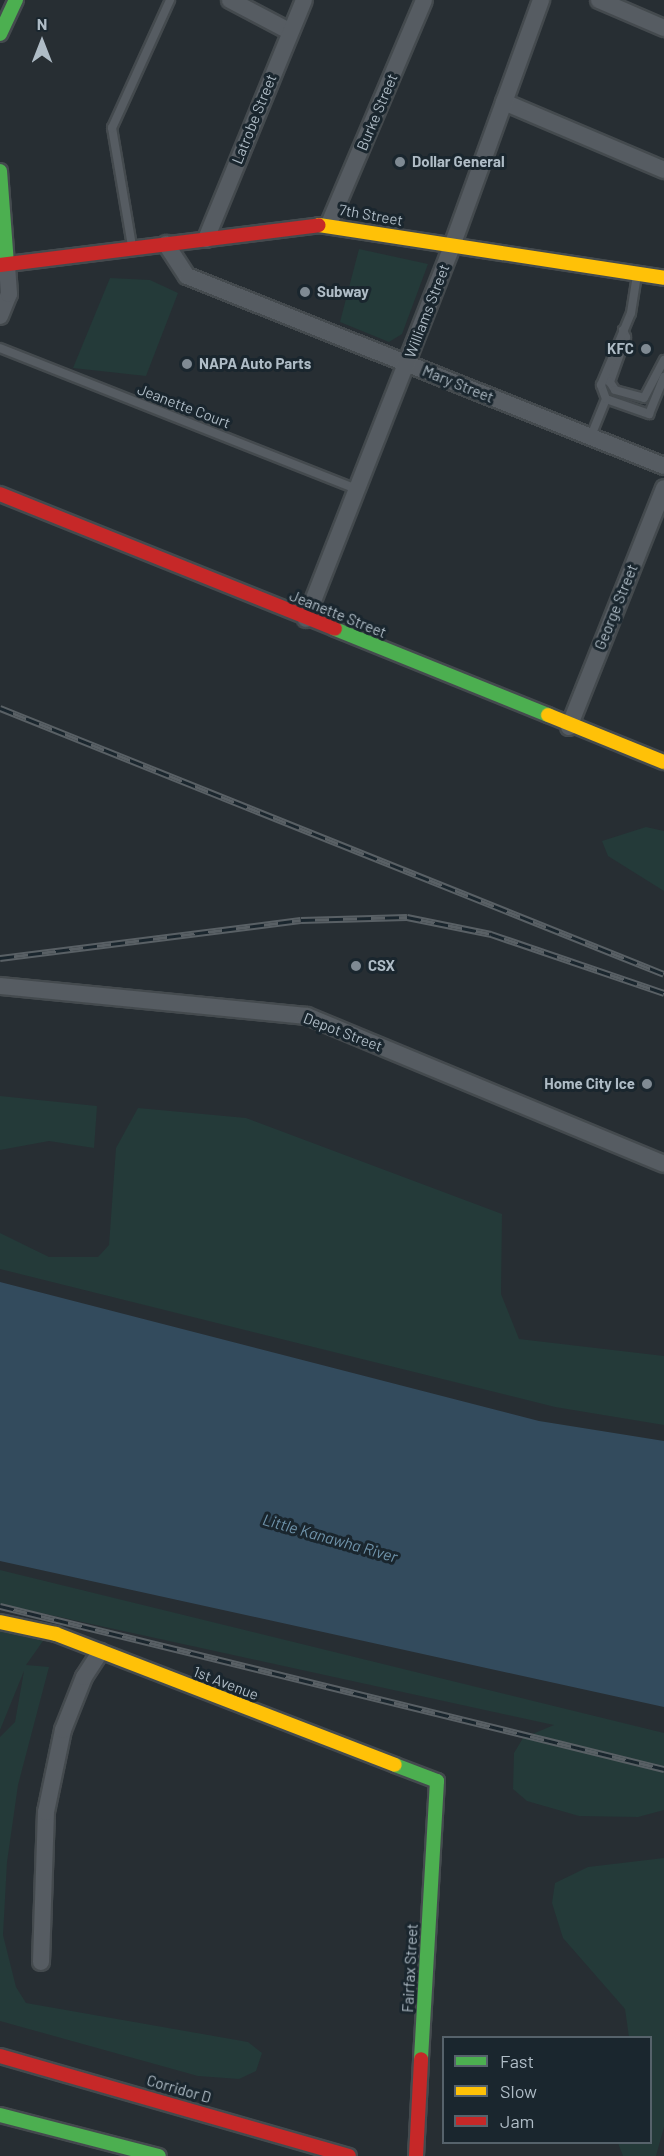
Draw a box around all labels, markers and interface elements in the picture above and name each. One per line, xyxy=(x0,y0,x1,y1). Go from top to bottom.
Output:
north arrow xyxy=(12,12,72,72)
text: N xyxy=(37,14,47,33)
street label: Burke Street xyxy=(353,71,401,153)
street label: Latrobe Street xyxy=(228,72,280,166)
place label: Dollar General xyxy=(412,153,505,171)
marker: Dollar General xyxy=(393,155,407,169)
street label: 7th Street xyxy=(338,201,404,229)
street label: Williams Street xyxy=(401,262,453,360)
place label: Subway xyxy=(317,283,369,301)
marker: Subway xyxy=(298,285,312,299)
place label: KFC xyxy=(607,340,634,358)
marker: KFC xyxy=(639,342,653,356)
place label: NAPA Auto Parts xyxy=(199,355,311,373)
marker: NAPA Auto Parts xyxy=(180,357,194,371)
street label: Mary Street xyxy=(420,362,496,406)
street label: Jeanette Court xyxy=(135,380,233,432)
street label: George Street xyxy=(591,562,641,652)
street label: Jeanette Street xyxy=(287,586,389,642)
place label: CSX xyxy=(368,957,395,975)
marker: CSX xyxy=(349,959,363,973)
street label: Depot Street xyxy=(301,1009,385,1055)
place label: Home City Ice xyxy=(544,1075,635,1093)
marker: Home City Ice xyxy=(640,1077,654,1091)
water label: Little Kanawha River xyxy=(260,1510,400,1566)
street label: 1st Avenue xyxy=(191,1662,261,1704)
street label: Fairfax Street xyxy=(399,1923,421,2013)
legend xyxy=(442,2036,652,2144)
text: Fast xyxy=(500,2050,534,2072)
street label: Corridor D xyxy=(145,2071,213,2107)
text: Slow xyxy=(500,2080,537,2102)
text: Jam xyxy=(500,2110,534,2132)

